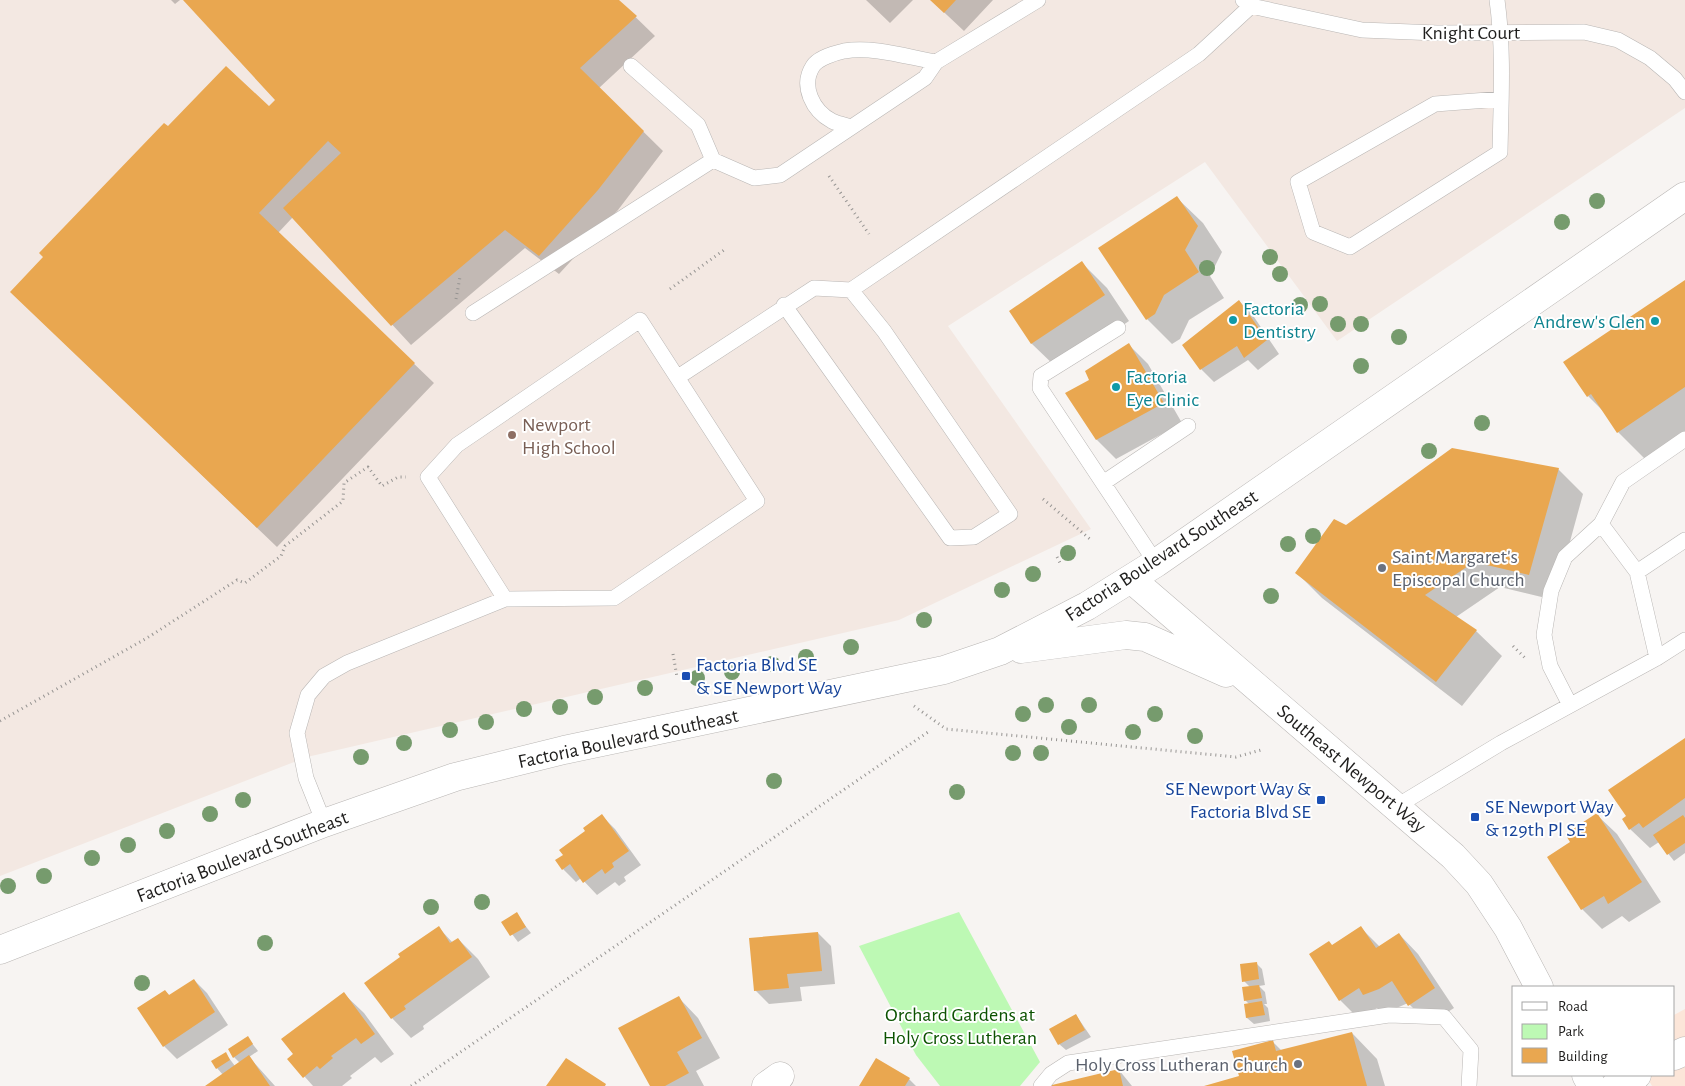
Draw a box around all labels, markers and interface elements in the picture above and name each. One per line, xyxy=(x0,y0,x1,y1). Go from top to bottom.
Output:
street label: Knight Court xyxy=(1422,23,1521,43)
place label: Factoria Dentistry xyxy=(1243,299,1316,342)
place label: Andrew's Glen xyxy=(1534,312,1645,332)
marker: Factoria Dentistry xyxy=(1227,314,1239,326)
marker: Andrew's Glen xyxy=(1649,315,1661,327)
place label: Factoria Eye Clinic xyxy=(1126,367,1199,410)
marker: Factoria Eye Clinic xyxy=(1110,381,1122,393)
place label: Newport High School xyxy=(522,415,616,458)
marker: Newport High School xyxy=(506,429,518,441)
street label: Factoria Boulevard Southeast xyxy=(1062,486,1262,625)
place label: Saint Margaret's Episcopal Church xyxy=(1392,547,1525,590)
marker: Saint Margaret's Episcopal Church xyxy=(1376,562,1388,574)
place label: Factoria Blvd SE & SE Newport Way xyxy=(696,655,842,698)
marker: Factoria Blvd SE & SE Newport Way xyxy=(680,670,692,682)
street label: Southeast Newport Way xyxy=(1273,701,1430,837)
street label: Factoria Boulevard Southeast xyxy=(516,706,741,772)
place label: SE Newport Way & Factoria Blvd SE xyxy=(1165,779,1311,822)
marker: SE Newport Way & Factoria Blvd SE xyxy=(1315,794,1327,806)
place label: SE Newport Way & 129th Pl SE xyxy=(1485,797,1614,840)
street label: Factoria Boulevard Southeast xyxy=(134,807,351,907)
marker: SE Newport Way & 129th Pl SE xyxy=(1469,811,1481,823)
legend xyxy=(1512,986,1675,1076)
text: Road xyxy=(1558,999,1588,1014)
park label: Orchard Gardens at Holy Cross Lutheran xyxy=(883,1005,1037,1048)
text: Park xyxy=(1558,1024,1584,1039)
text: Building xyxy=(1558,1049,1608,1064)
place label: Holy Cross Lutheran Church xyxy=(1075,1055,1288,1075)
marker: Holy Cross Lutheran Church xyxy=(1292,1058,1304,1070)

